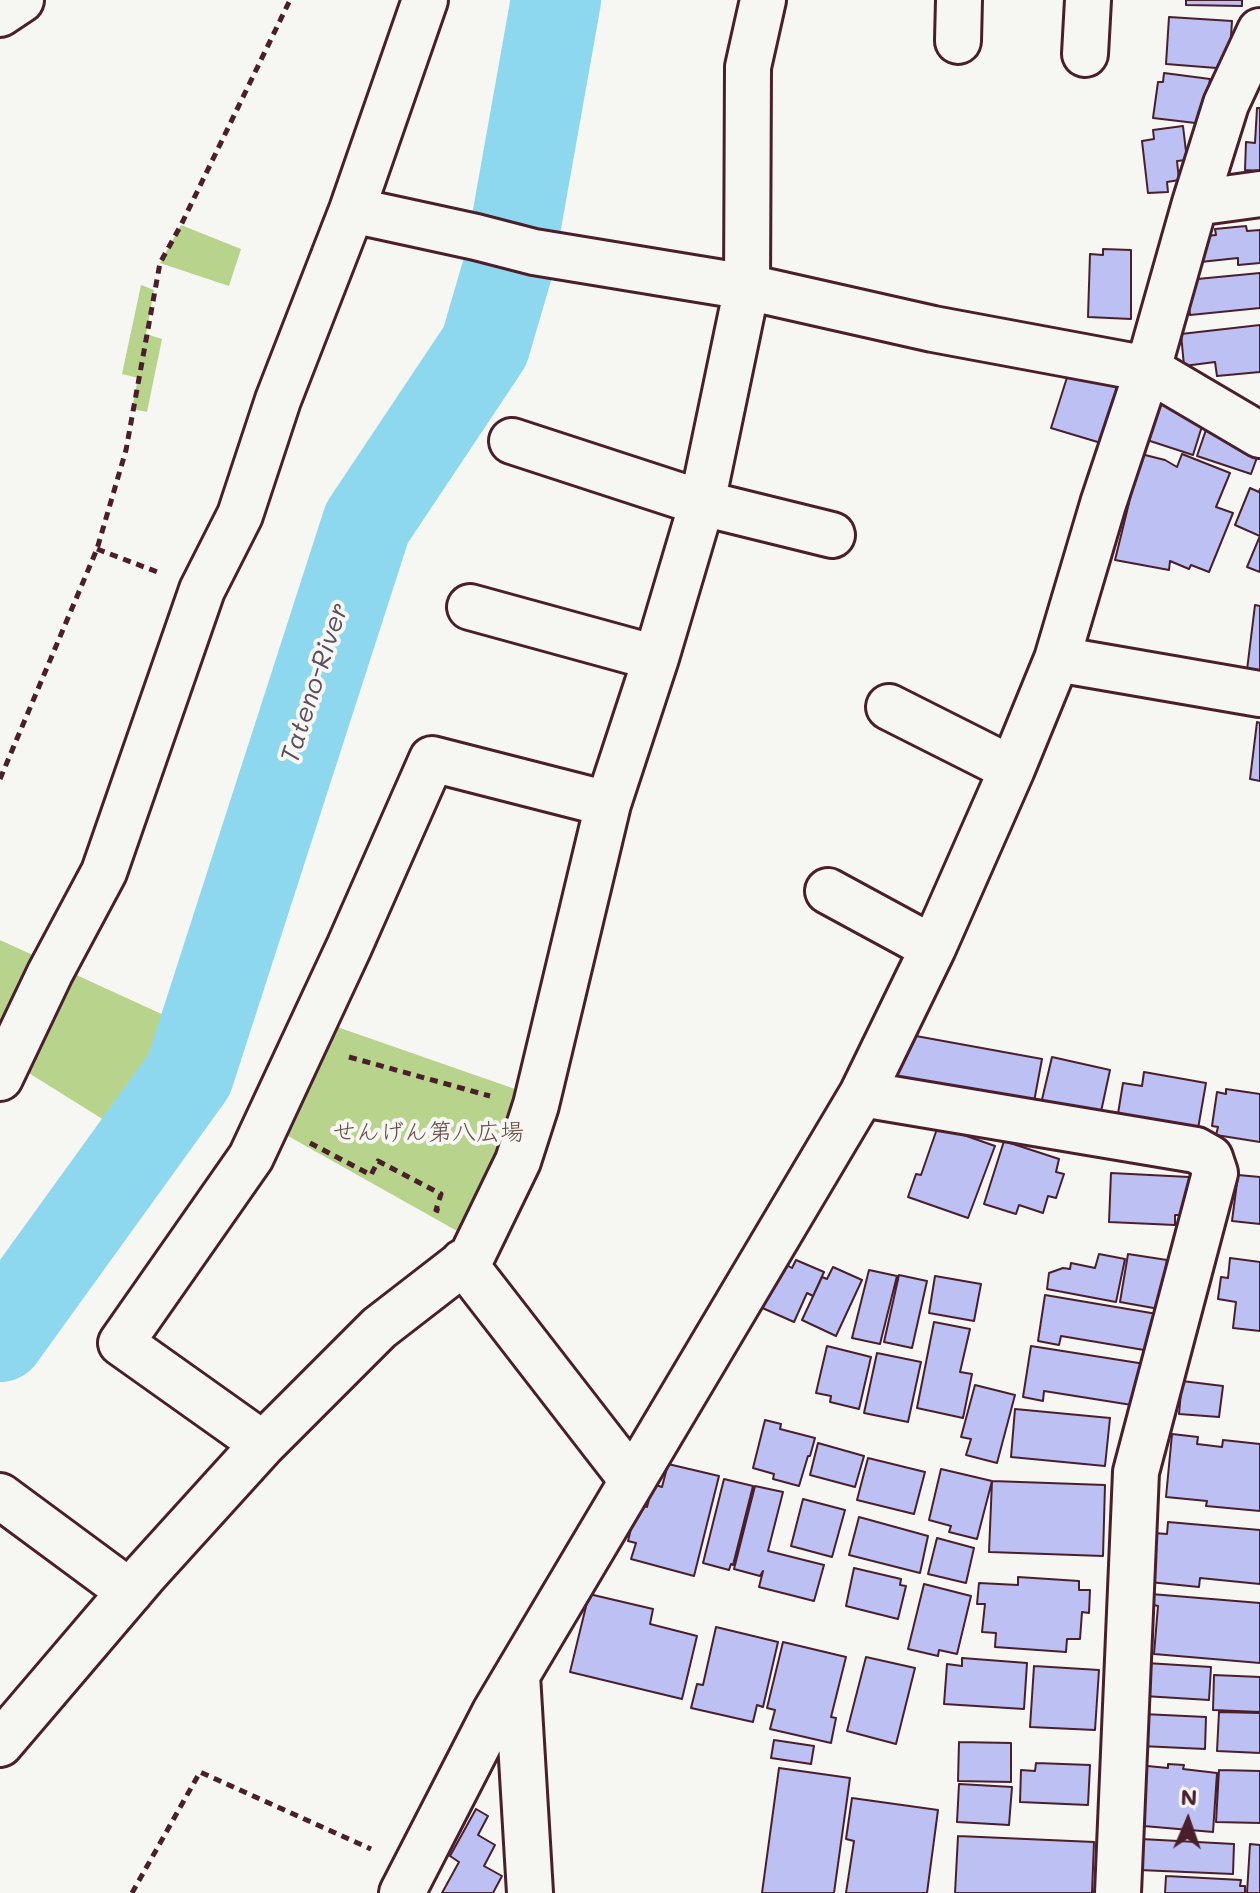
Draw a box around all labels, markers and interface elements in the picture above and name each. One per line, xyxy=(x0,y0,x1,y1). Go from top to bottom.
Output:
water label: Tateno-River xyxy=(274,599,356,767)
park label: せんげん第八広場 xyxy=(332,1119,524,1147)
north arrow xyxy=(1148,1781,1228,1861)
text: N xyxy=(1180,1782,1198,1811)

